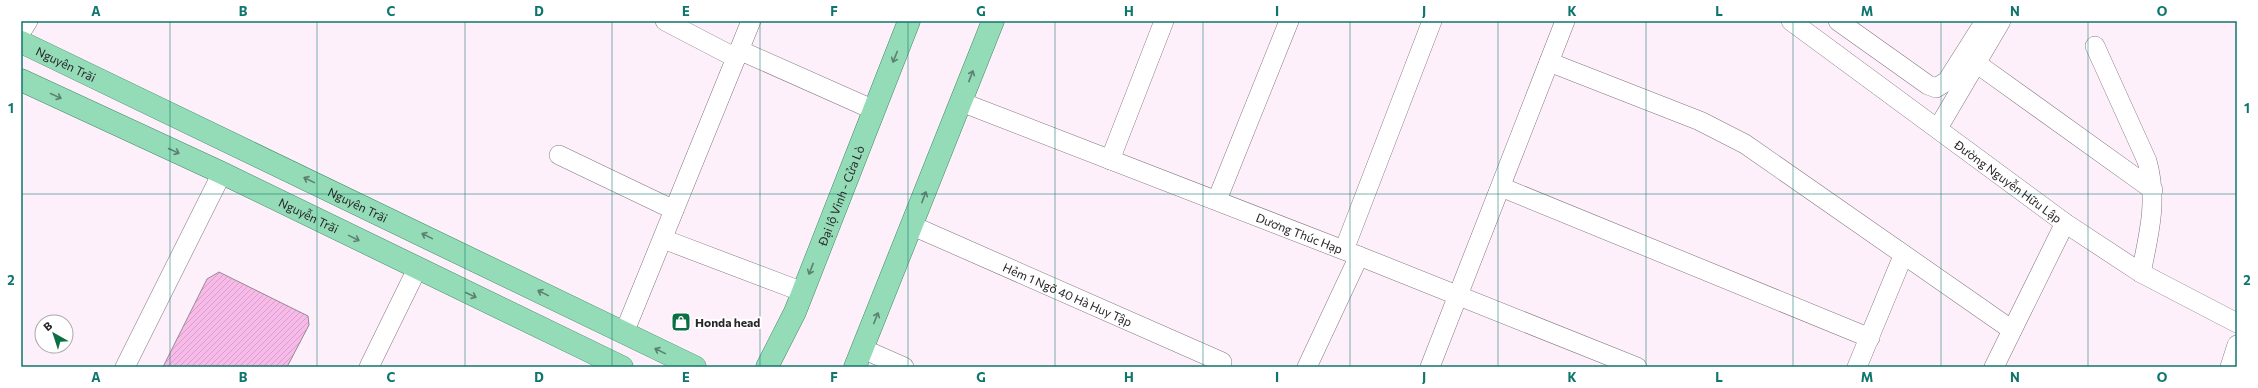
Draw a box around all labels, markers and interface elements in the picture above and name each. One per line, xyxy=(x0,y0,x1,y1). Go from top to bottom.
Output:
text: A xyxy=(91,3,101,19)
text: B xyxy=(239,3,248,19)
text: C xyxy=(387,3,396,19)
text: D xyxy=(534,3,544,19)
text: E xyxy=(682,3,690,19)
text: F xyxy=(830,3,838,19)
text: G xyxy=(976,3,986,19)
text: H xyxy=(1124,3,1134,19)
text: I xyxy=(1275,3,1279,19)
text: J xyxy=(1422,3,1426,19)
text: K xyxy=(1567,3,1577,19)
text: L xyxy=(1715,3,1723,19)
text: M xyxy=(1861,3,1873,19)
text: N xyxy=(2010,3,2020,19)
text: O xyxy=(2157,3,2168,19)
street label: Nguyên Trãi xyxy=(34,43,98,84)
one-way arrow xyxy=(891,51,898,63)
one-way arrow xyxy=(968,71,976,83)
one-way arrow xyxy=(50,93,62,100)
text: 1 xyxy=(8,100,14,116)
text: 1 xyxy=(2244,100,2250,116)
street label: Đường Nguyễn Hữu Lập xyxy=(1951,137,2065,225)
street label: Đại lộ Vinh - Cửa Lò xyxy=(814,143,867,248)
one-way arrow xyxy=(168,148,180,155)
one-way arrow xyxy=(304,176,316,183)
street label: Nguyên Trãi xyxy=(326,184,390,225)
one-way arrow xyxy=(920,192,928,204)
street label: Nguyễn Trãi xyxy=(277,195,341,236)
street label: Dương Thúc Hạp xyxy=(1254,210,1345,256)
one-way arrow xyxy=(421,232,433,239)
one-way arrow xyxy=(348,235,360,242)
street label: Hẻm 1 Ngõ 40 Hà Huy Tập xyxy=(1001,260,1134,329)
one-way arrow xyxy=(807,263,815,275)
text: 2 xyxy=(7,272,15,288)
text: 2 xyxy=(2243,272,2251,288)
one-way arrow xyxy=(537,289,549,297)
one-way arrow xyxy=(465,292,477,299)
shop icon: Honda head xyxy=(670,311,692,333)
one-way arrow xyxy=(873,313,880,325)
north arrow xyxy=(34,314,74,354)
place label: Honda head xyxy=(695,315,760,329)
text: B xyxy=(40,318,54,333)
one-way arrow xyxy=(654,347,666,354)
text: A xyxy=(91,369,101,385)
text: B xyxy=(239,369,248,385)
text: C xyxy=(387,369,396,385)
text: D xyxy=(534,369,544,385)
text: E xyxy=(682,369,690,385)
text: F xyxy=(830,369,838,385)
text: G xyxy=(976,369,986,385)
text: H xyxy=(1124,369,1134,385)
text: I xyxy=(1275,369,1279,385)
text: J xyxy=(1422,369,1426,385)
text: K xyxy=(1567,369,1577,385)
text: L xyxy=(1715,369,1723,385)
text: M xyxy=(1861,369,1873,385)
text: N xyxy=(2010,369,2020,385)
text: O xyxy=(2157,369,2168,385)

